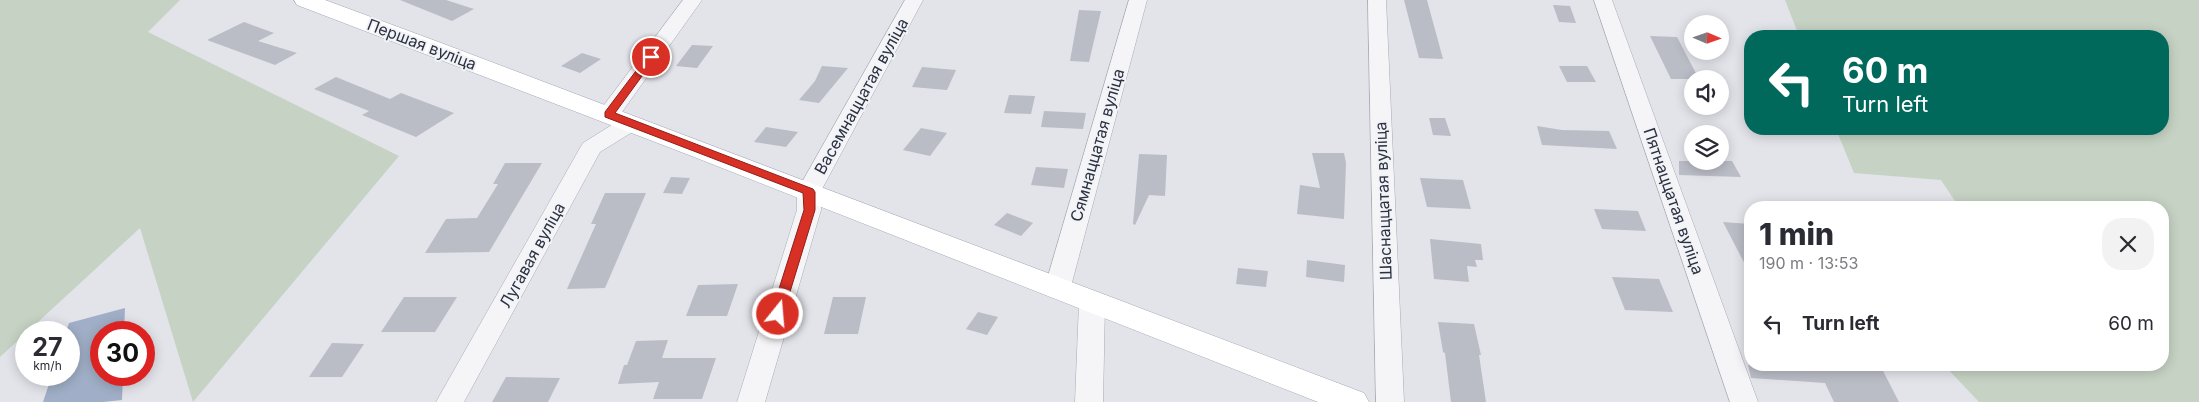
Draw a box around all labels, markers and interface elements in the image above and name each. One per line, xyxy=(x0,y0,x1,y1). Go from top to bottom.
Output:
street label: Першая вуліца xyxy=(365,14,479,74)
street label: Васемнаццатая вуліца xyxy=(810,14,912,178)
north arrow xyxy=(1684,15,1729,60)
map controls xyxy=(1684,15,1729,170)
pin xyxy=(630,36,672,78)
icon: arrive xyxy=(637,43,665,71)
text: 60 m xyxy=(1842,49,1929,91)
icon: left xyxy=(1759,50,1824,115)
street label: Сямнаццатая вуліца xyxy=(1066,66,1128,224)
button: sound xyxy=(1684,70,1729,115)
text: Turn left xyxy=(1842,91,1928,117)
street label: Шаснаццатая вуліца xyxy=(1370,121,1396,281)
street label: Пятнаццатая вуліца xyxy=(1640,125,1708,277)
button: layers xyxy=(1684,125,1729,170)
street label: Лугавая вуліца xyxy=(495,199,569,311)
text: 1 min xyxy=(1759,216,1834,252)
button: close xyxy=(2102,218,2154,270)
text: 190 m · 13:53 xyxy=(1759,253,1858,273)
position arrow xyxy=(751,287,803,339)
icon: left xyxy=(1759,310,1787,338)
text: Turn left xyxy=(1802,312,1880,335)
text: 60 m xyxy=(2108,312,2154,335)
speed limit sign: 30 xyxy=(90,321,155,386)
text: 27 xyxy=(32,332,63,362)
text: km/h xyxy=(33,358,62,373)

